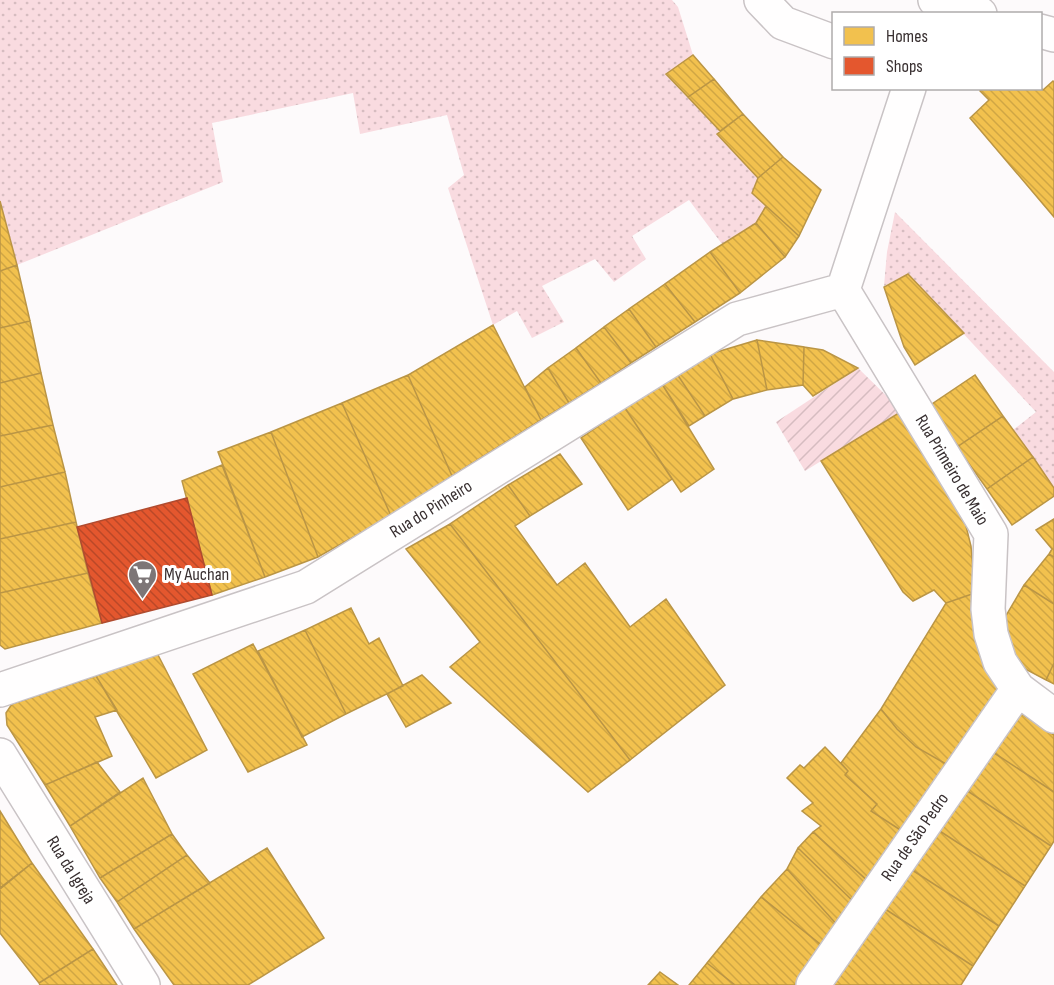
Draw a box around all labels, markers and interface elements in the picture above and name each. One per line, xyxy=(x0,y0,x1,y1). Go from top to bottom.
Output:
legend xyxy=(832,12,1042,90)
text: Homes xyxy=(886,26,928,47)
text: Shops xyxy=(886,56,923,77)
street label: Rua Primeiro de Maio xyxy=(911,411,993,529)
street label: Rua do Pinheiro xyxy=(386,476,476,542)
supermarket icon: My Auchan xyxy=(127,558,159,600)
place label: My Auchan xyxy=(164,564,229,585)
street label: Rua de São Pedro xyxy=(877,789,953,885)
street label: Rua da Igreja xyxy=(42,832,100,908)

